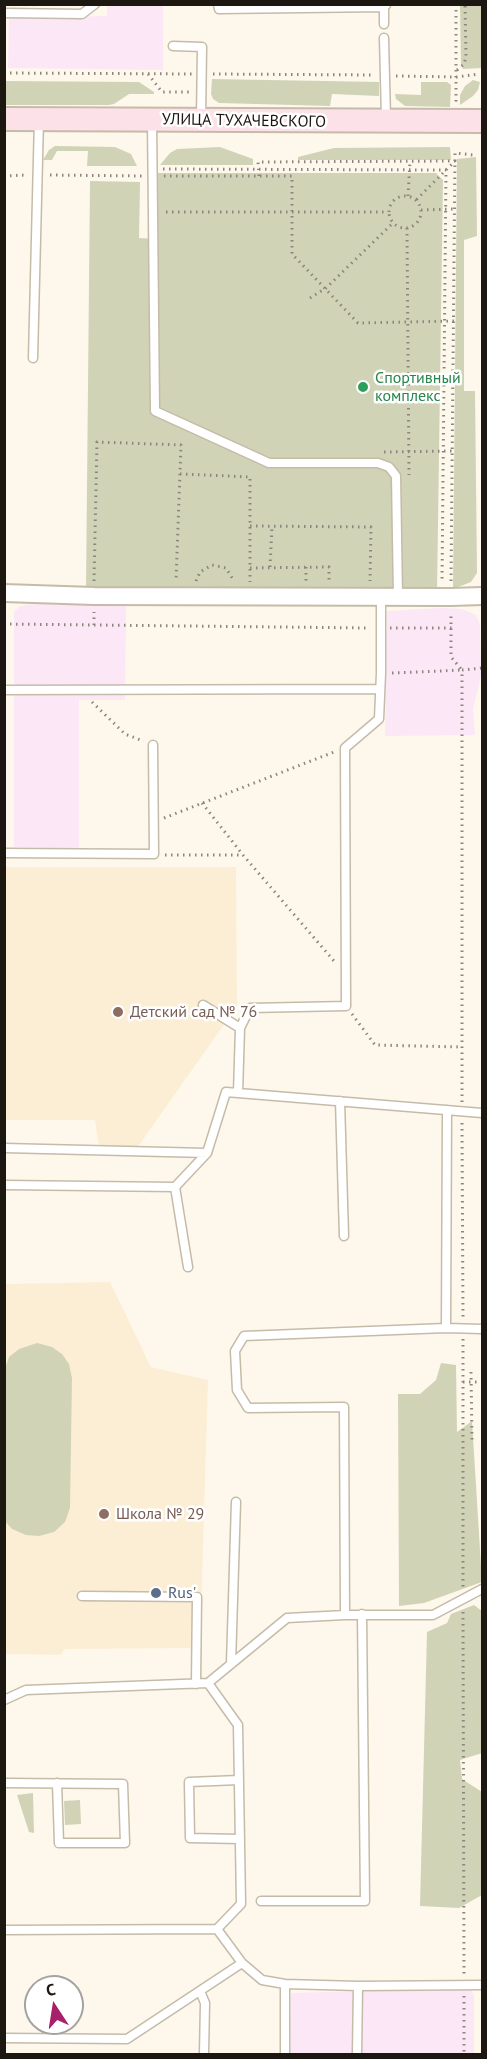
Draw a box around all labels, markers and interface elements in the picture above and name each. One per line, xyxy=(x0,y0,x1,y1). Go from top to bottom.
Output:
street label: УЛИЦА ТУХАЧЕВСКОГО xyxy=(162,110,326,132)
place label: Спортивный комплекс xyxy=(375,368,461,406)
marker: Спортивный комплекс xyxy=(356,380,370,394)
place label: Детский сад № 76 xyxy=(130,1002,257,1022)
marker: Детский сад № 76 xyxy=(111,1005,125,1019)
place label: Школа № 29 xyxy=(116,1504,204,1524)
marker: Школа № 29 xyxy=(97,1507,111,1521)
place label: Rus' xyxy=(168,1583,196,1603)
marker: Rus' xyxy=(149,1586,163,1600)
north arrow xyxy=(24,1975,84,2035)
text: С xyxy=(44,1979,57,2000)

